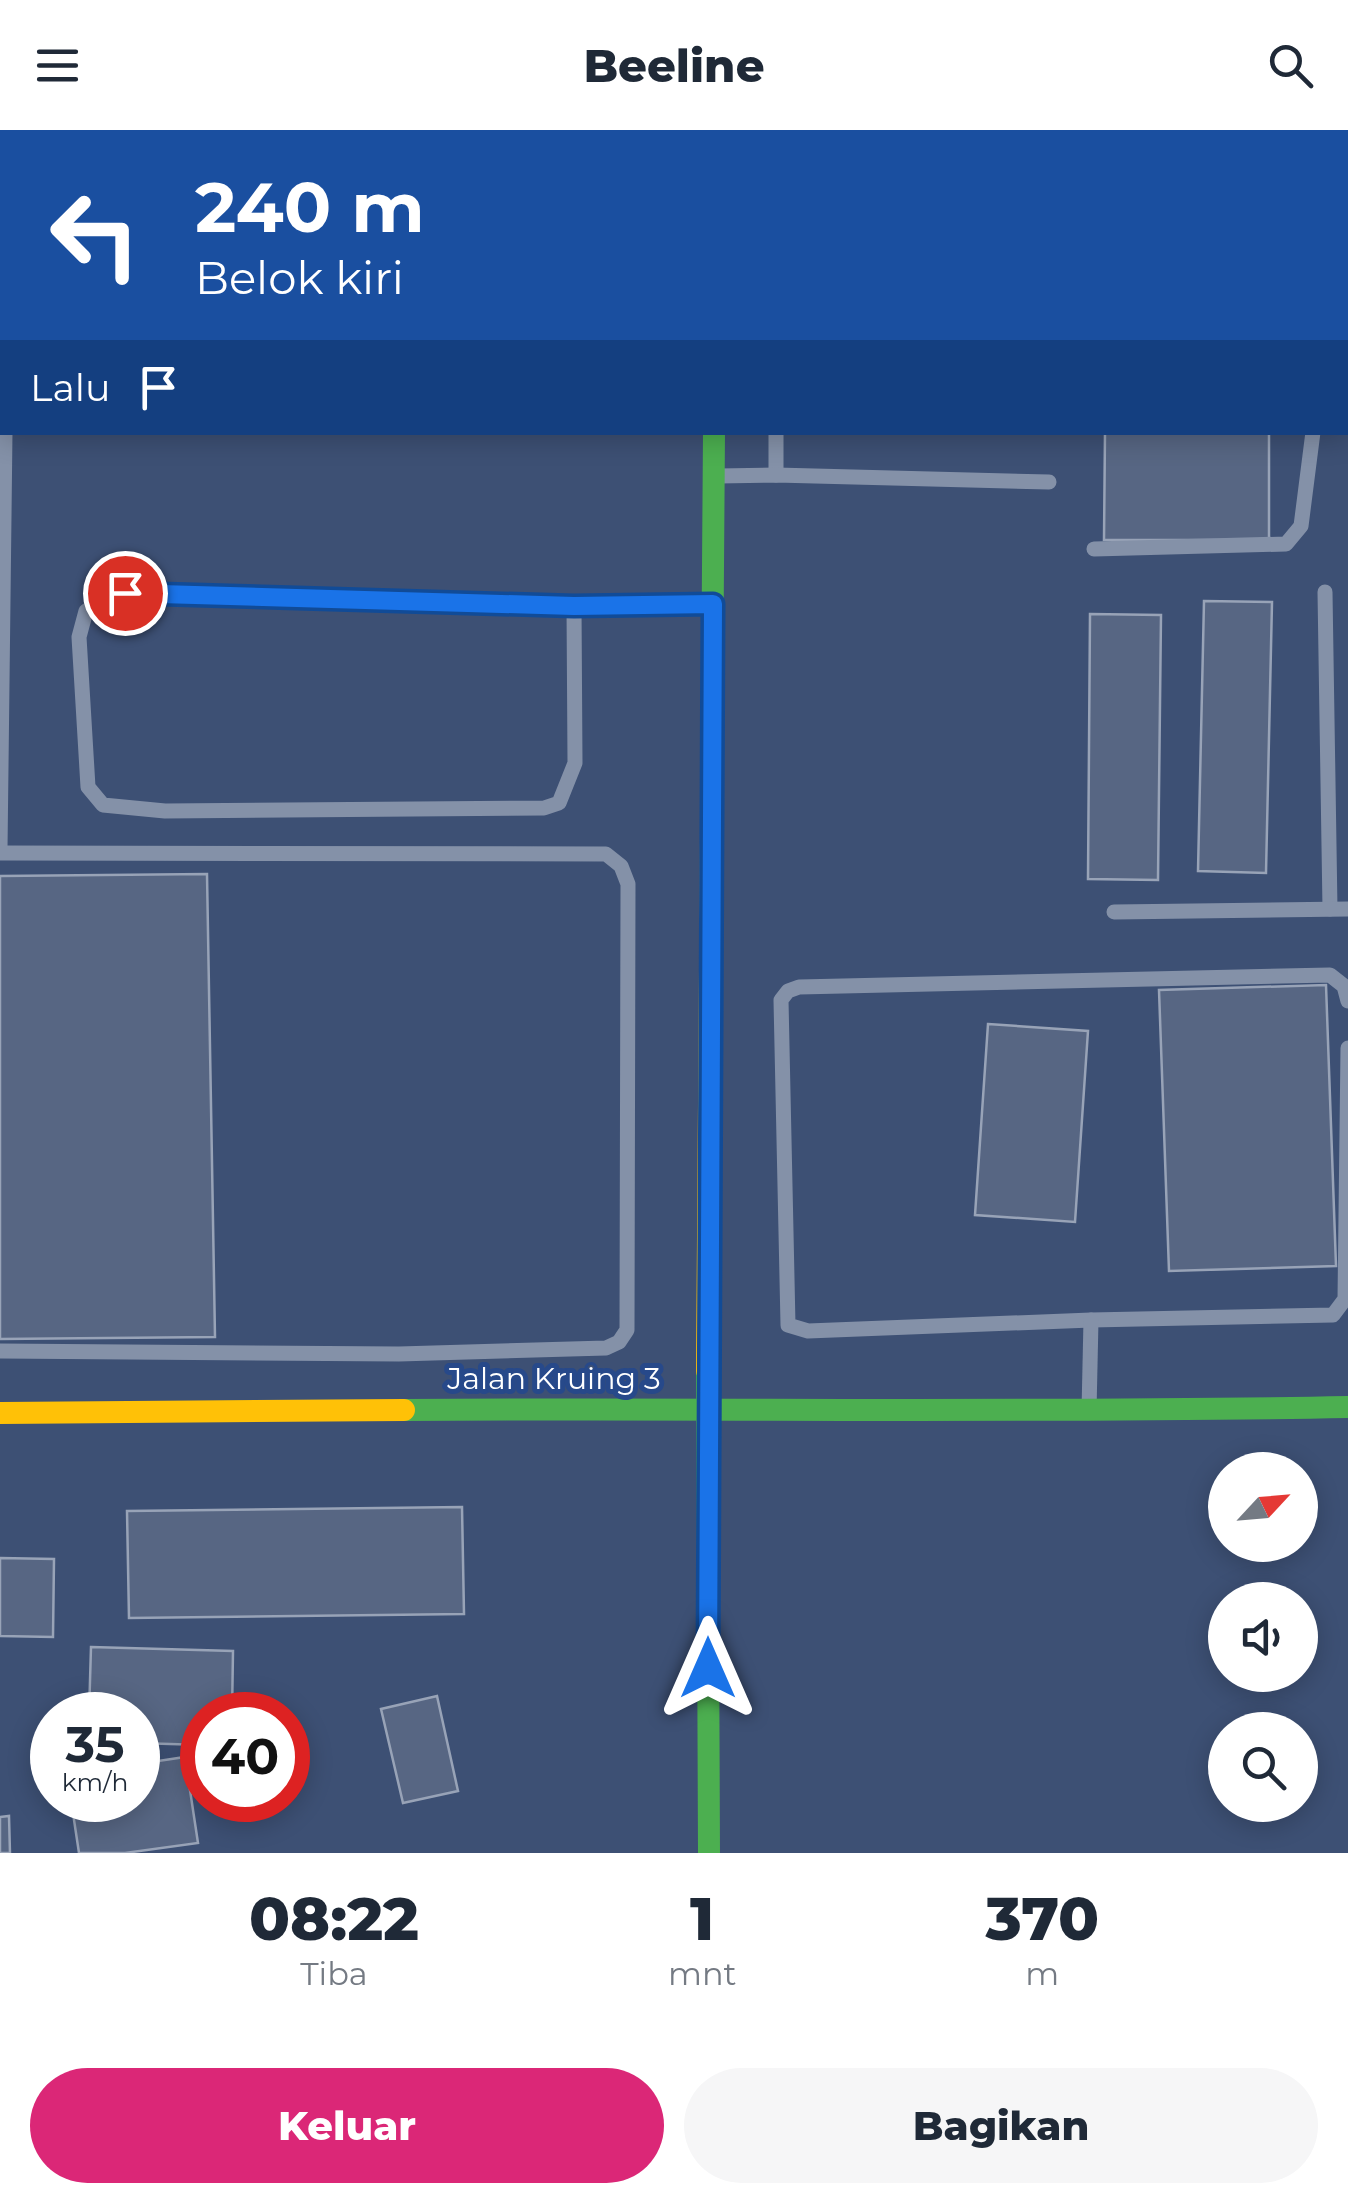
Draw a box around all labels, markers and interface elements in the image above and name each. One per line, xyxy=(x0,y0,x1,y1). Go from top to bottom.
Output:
icon: menu xyxy=(30,38,85,93)
text: Beeline xyxy=(583,38,765,93)
icon: search xyxy=(1263,38,1318,93)
text: 240 m xyxy=(195,164,425,250)
icon: left xyxy=(30,170,160,300)
text: Belok kiri xyxy=(195,250,404,305)
icon: arrive xyxy=(131,360,186,415)
text: Lalu xyxy=(30,364,111,411)
pin xyxy=(83,551,168,636)
icon: arrive xyxy=(98,566,153,621)
street label: Jalan Kruing 3 xyxy=(446,1360,661,1397)
north arrow xyxy=(1208,1452,1318,1562)
map controls xyxy=(1208,1452,1318,1822)
button: sound xyxy=(1208,1582,1318,1692)
position arrow xyxy=(656,1616,760,1720)
speed limit sign: 40 xyxy=(180,1692,310,1822)
button: search xyxy=(1208,1712,1318,1822)
text: 35 xyxy=(66,1714,124,1775)
text: km/h xyxy=(62,1767,128,1797)
text: 08:22 xyxy=(249,1882,419,1955)
text: 1 xyxy=(690,1882,714,1955)
text: 370 xyxy=(985,1882,1099,1955)
text: Tiba xyxy=(300,1954,368,1993)
text: mnt xyxy=(668,1954,737,1993)
text: m xyxy=(1025,1954,1059,1993)
button: Keluar xyxy=(30,2068,664,2183)
button: Bagikan xyxy=(684,2068,1318,2183)

